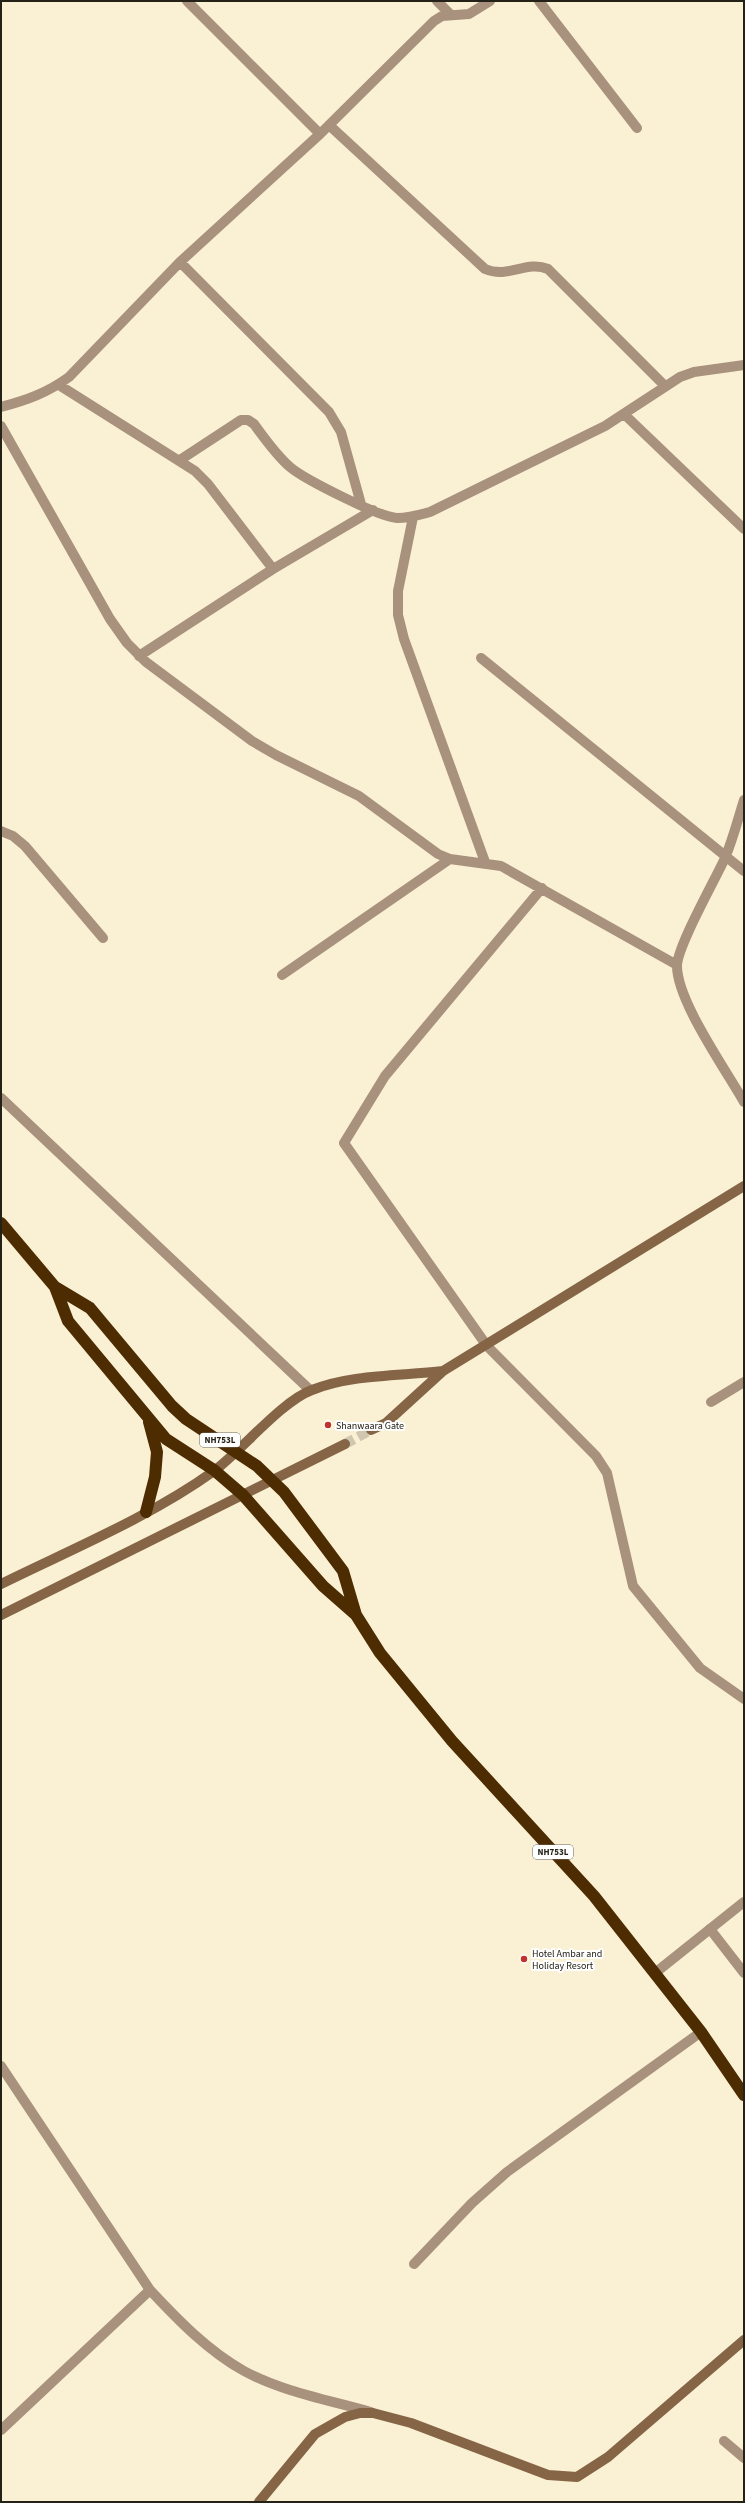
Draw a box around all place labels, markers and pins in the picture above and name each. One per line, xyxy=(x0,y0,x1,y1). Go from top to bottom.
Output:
place label: Shanwaara Gate xyxy=(336,1419,404,1433)
marker: Shanwaara Gate xyxy=(323,1420,333,1430)
place label: Hotel Ambar and Holiday Resort xyxy=(532,1947,602,1973)
marker: Hotel Ambar and Holiday Resort xyxy=(519,1954,529,1964)

